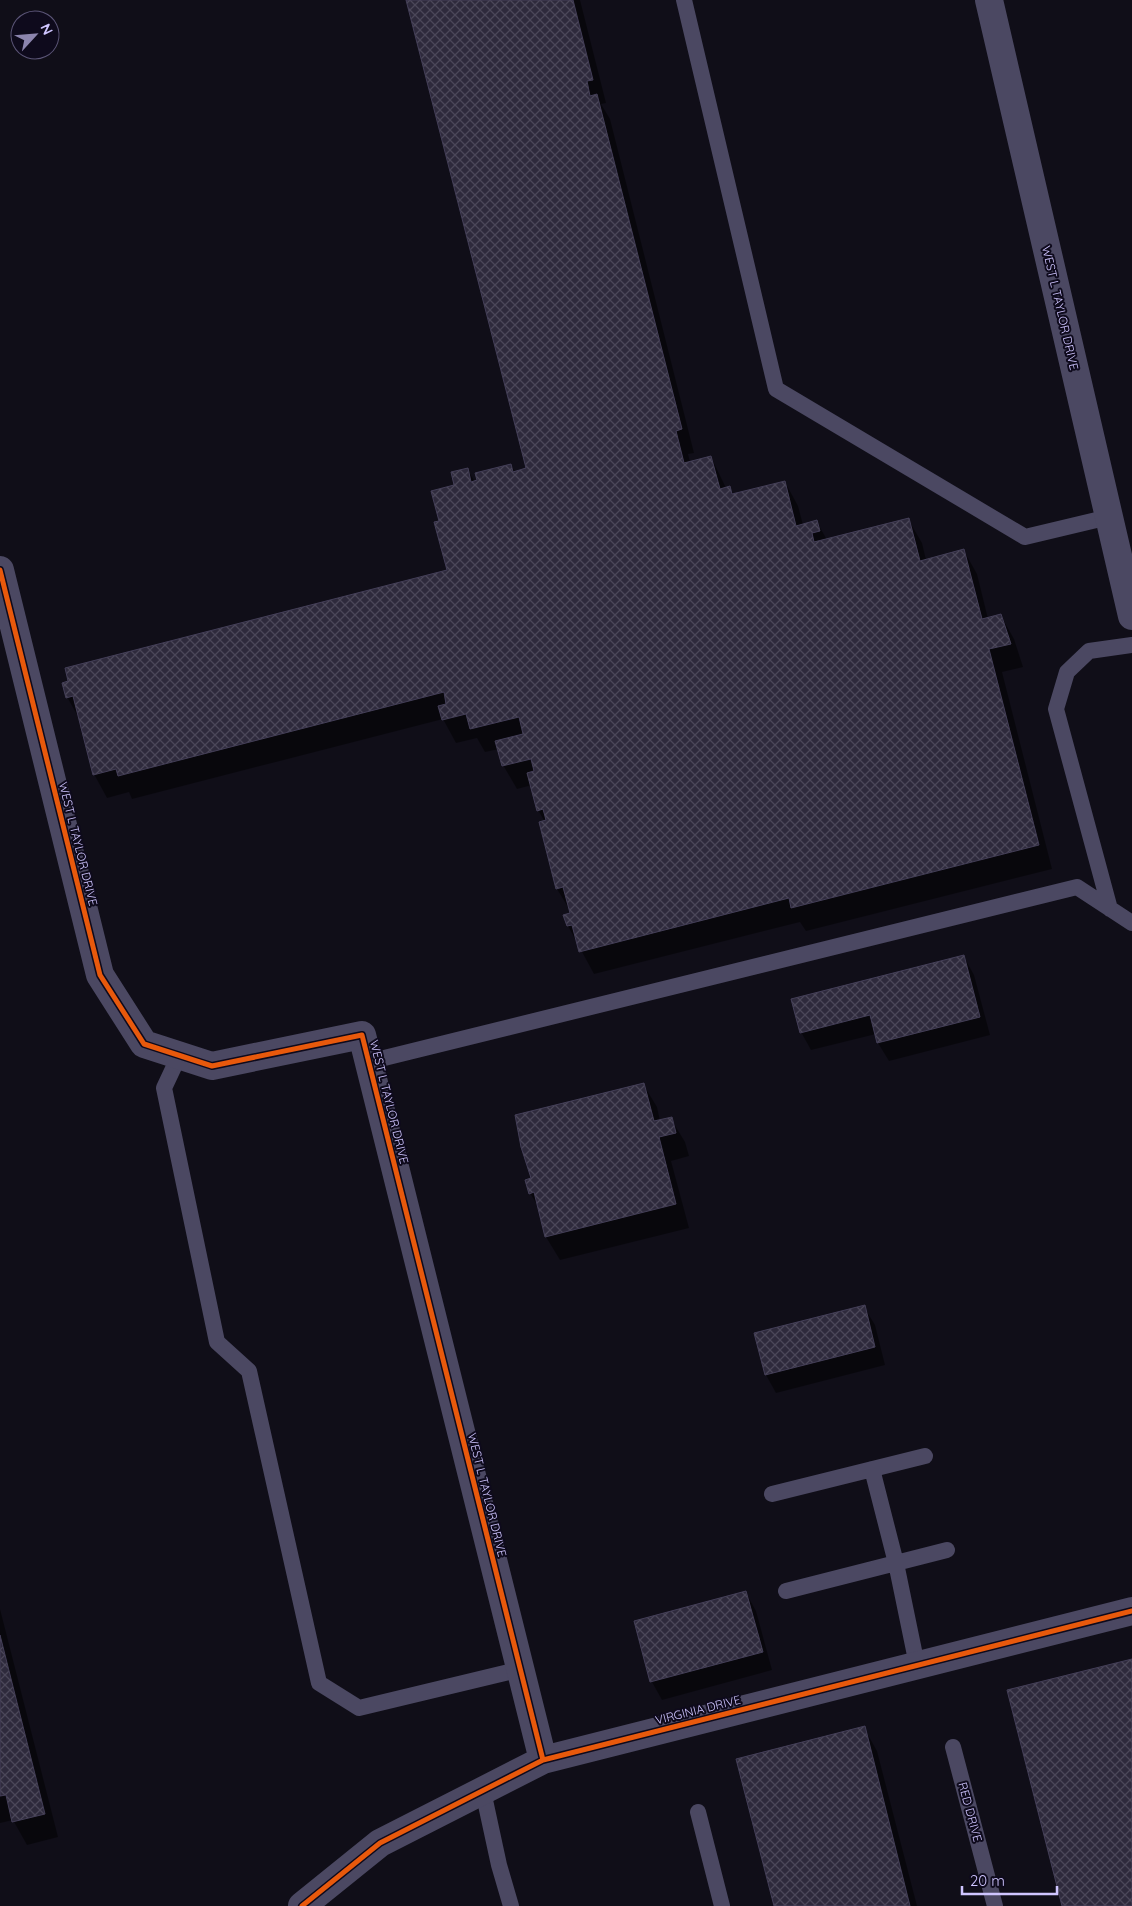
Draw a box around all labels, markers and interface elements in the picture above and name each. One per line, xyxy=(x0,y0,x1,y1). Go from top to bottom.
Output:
north arrow xyxy=(10,10,60,60)
text: N xyxy=(36,21,57,38)
street label: WEST L TAYLOR DRIVE xyxy=(1039,244,1082,372)
street label: WEST L TAYLOR DRIVE xyxy=(56,780,101,908)
street label: WEST L TAYLOR DRIVE xyxy=(367,1038,412,1166)
street label: WEST L TAYLOR DRIVE xyxy=(465,1431,510,1559)
street label: VIRGINIA DRIVE xyxy=(654,1692,742,1727)
street label: RED DRIVE xyxy=(955,1780,986,1844)
scale bar xyxy=(962,1864,1057,1896)
text: 20 m xyxy=(970,1871,1005,1890)

